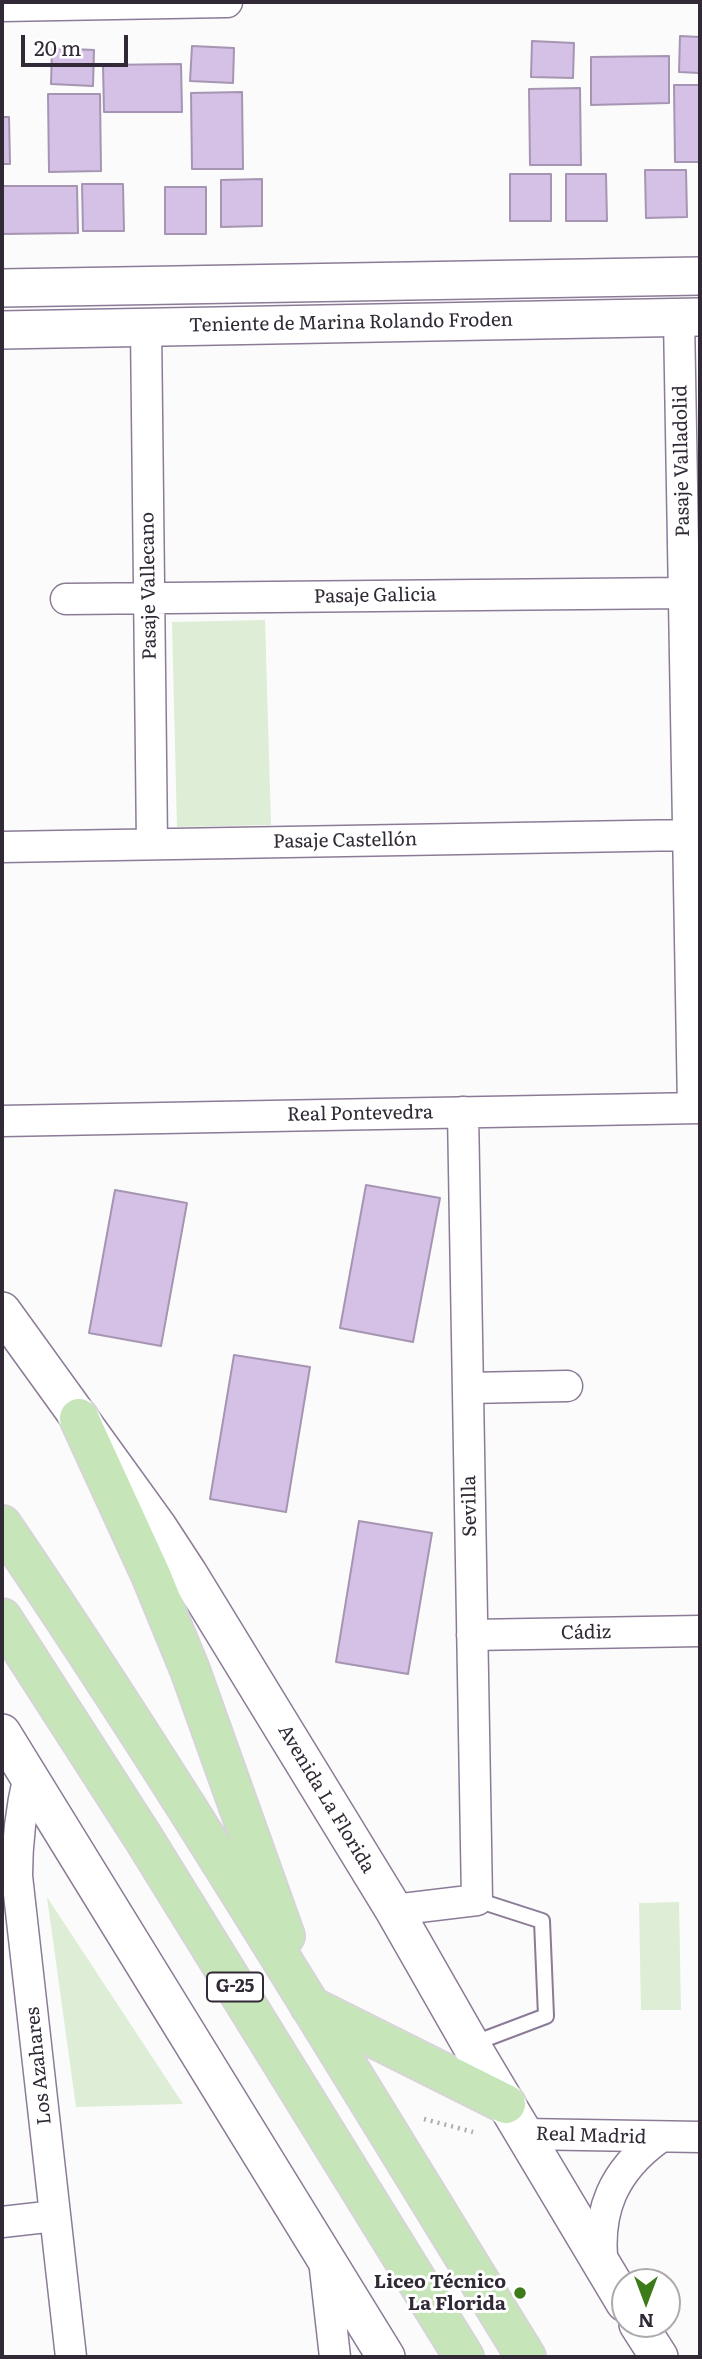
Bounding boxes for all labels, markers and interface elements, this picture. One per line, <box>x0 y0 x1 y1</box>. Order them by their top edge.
scale bar <box>24 21 131 65</box>
text: 20 m <box>34 31 81 62</box>
street label: Teniente de Marina Rolando Froden <box>189 309 513 337</box>
street label: Pasaje Valladolid <box>669 385 695 537</box>
street label: Pasaje Vallecano <box>136 512 162 660</box>
street label: Pasaje Galicia <box>313 584 437 608</box>
street label: Pasaje Castellón <box>273 828 417 854</box>
street label: Real Pontevedra <box>287 1101 433 1127</box>
street label: Sevilla <box>458 1475 482 1537</box>
street label: Cádiz <box>561 1621 611 1645</box>
street label: Avenida La Florida <box>273 1721 379 1877</box>
road number: G-25 <box>207 1972 263 2001</box>
street label: Los Azahares <box>21 2006 57 2126</box>
street label: Real Madrid <box>535 2123 647 2149</box>
north arrow <box>611 2268 681 2338</box>
place label: Liceo Técnico La Florida <box>374 2271 506 2315</box>
marker: Liceo Técnico La Florida <box>512 2285 528 2301</box>
text: N <box>638 2308 654 2336</box>

